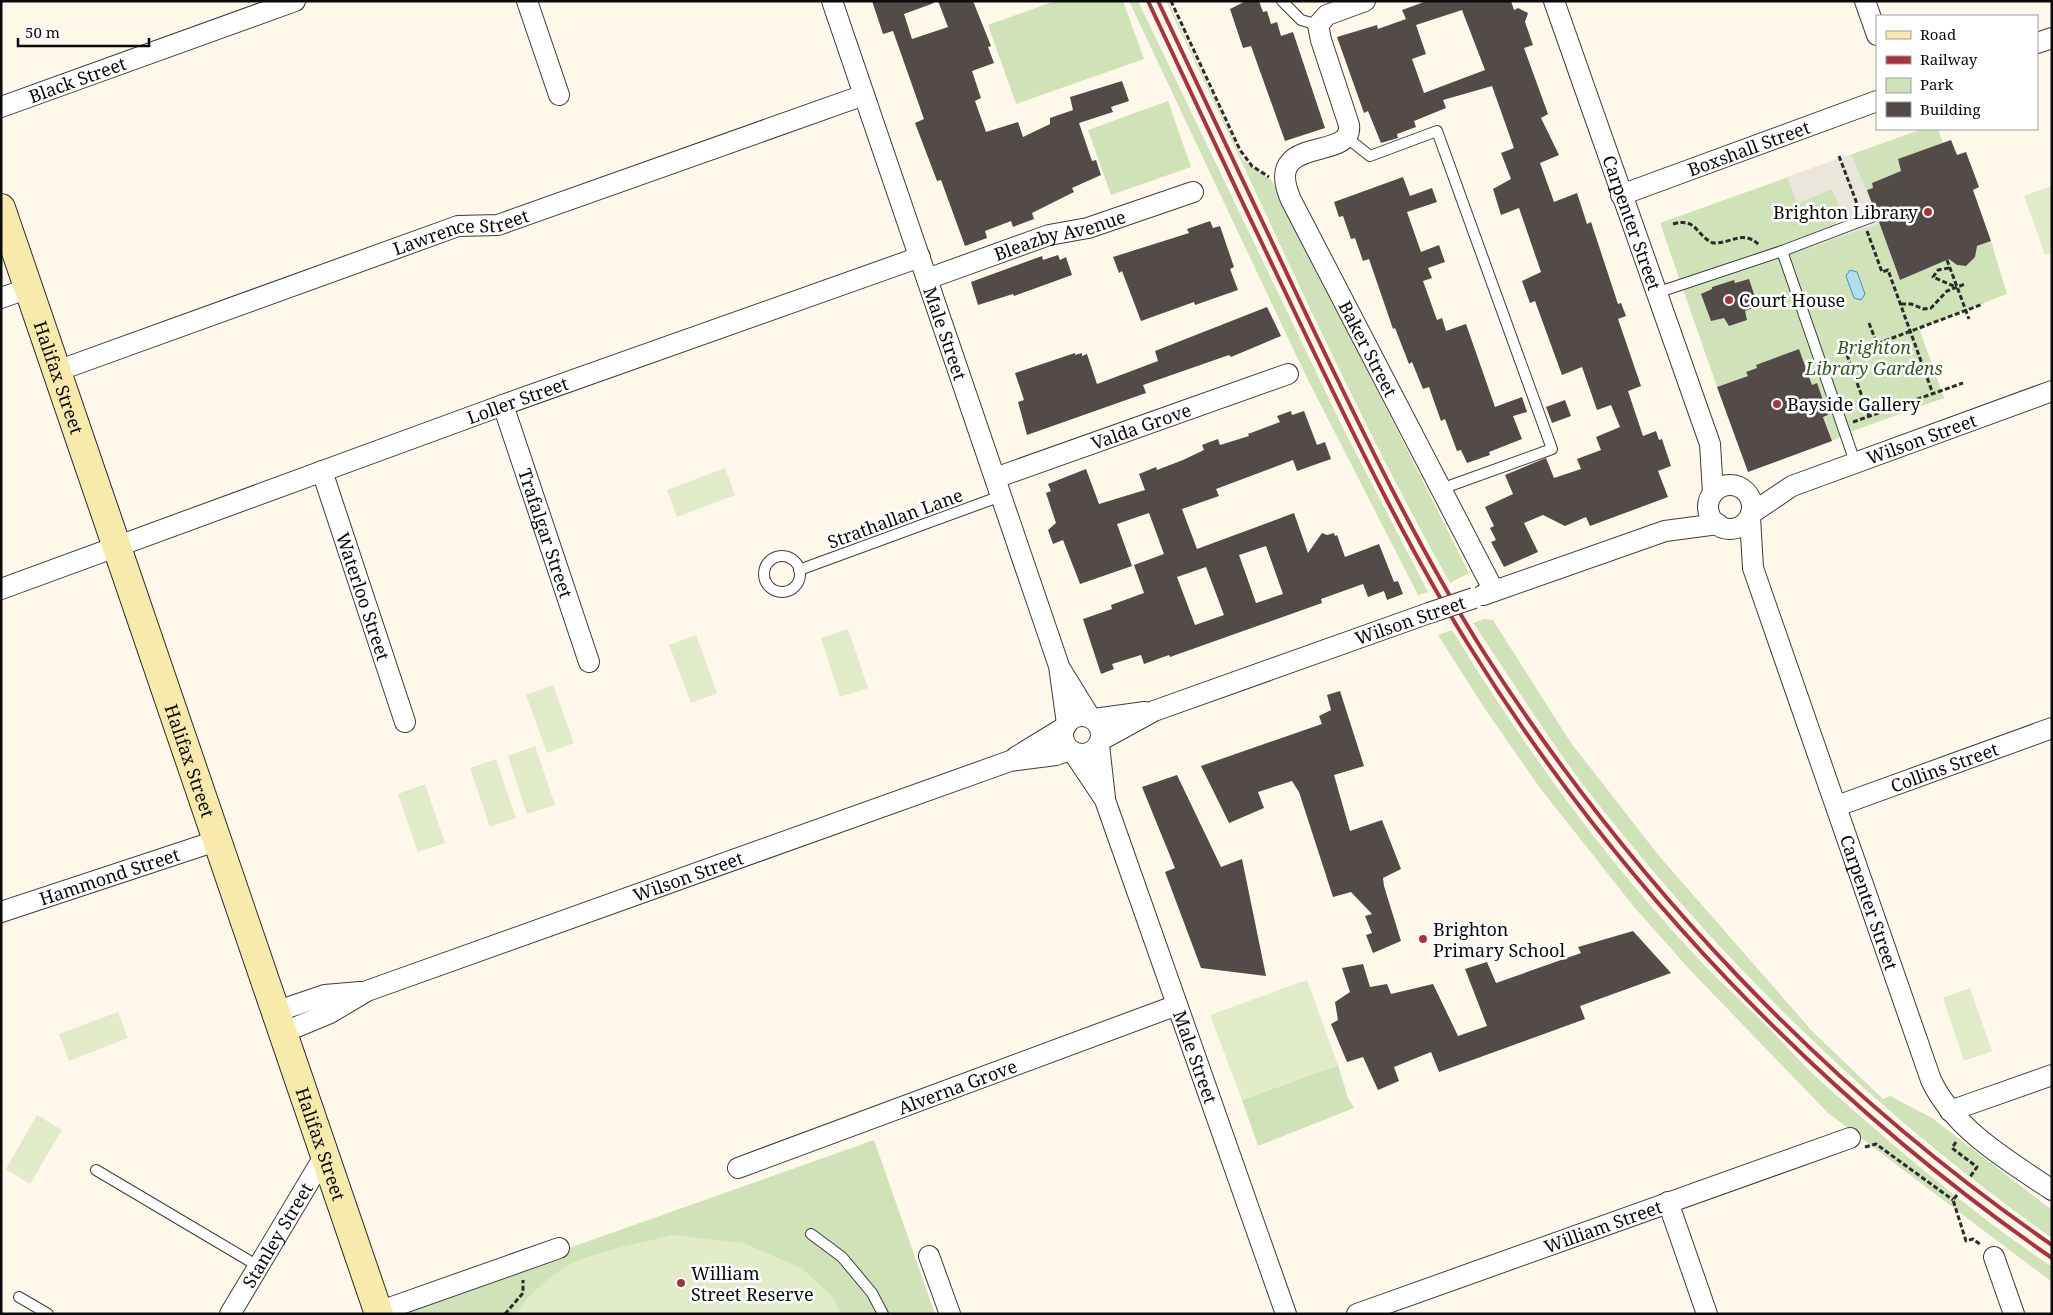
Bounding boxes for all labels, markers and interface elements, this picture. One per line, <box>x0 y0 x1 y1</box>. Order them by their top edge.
scale bar <box>18 15 149 47</box>
legend <box>1876 15 2038 130</box>
text: 50 m <box>25 22 60 42</box>
text: Road <box>1920 24 1956 44</box>
text: Railway <box>1920 49 1978 69</box>
street label: Black Street <box>25 51 129 108</box>
text: Park <box>1920 74 1954 94</box>
text: Building <box>1920 99 1981 119</box>
street label: Boxshall Street <box>1684 115 1813 182</box>
street label: Carpenter Street <box>1597 152 1667 293</box>
place label: Brighton Library <box>1773 200 1919 224</box>
street label: Lawrence Street <box>390 203 532 261</box>
street label: Bleazby Avenue <box>991 204 1129 266</box>
marker: Brighton Library <box>1922 206 1934 218</box>
street label: Male Street <box>918 283 972 383</box>
place label: Court House <box>1739 288 1845 312</box>
marker: Court House <box>1723 294 1735 306</box>
street label: Baker Street <box>1333 296 1403 401</box>
street label: Halifax Street <box>28 318 89 437</box>
park label: Brighton Library Gardens <box>1804 335 1943 380</box>
street label: Loller Street <box>464 371 571 429</box>
place label: Bayside Gallery <box>1787 392 1921 416</box>
street label: Valda Grove <box>1088 397 1194 455</box>
marker: Bayside Gallery <box>1771 398 1783 410</box>
street label: Wilson Street <box>1863 408 1980 470</box>
street label: Trafalgar Street <box>513 465 579 601</box>
street label: Strathallan Lane <box>824 482 966 554</box>
street label: Waterloo Street <box>331 529 396 663</box>
street label: Wilson Street <box>1352 590 1468 650</box>
street label: Halifax Street <box>159 701 220 820</box>
street label: Collins Street <box>1887 737 2001 798</box>
street label: Carpenter Street <box>1835 832 1904 973</box>
street label: Hammond Street <box>36 842 183 911</box>
street label: Wilson Street <box>630 845 746 907</box>
place label: Brighton Primary School <box>1433 917 1565 962</box>
marker: Brighton Primary School <box>1417 933 1429 945</box>
street label: Male Street <box>1168 1007 1223 1107</box>
street label: Alverna Grove <box>895 1054 1020 1120</box>
street label: Halifax Street <box>290 1084 351 1204</box>
street label: Stanley Street <box>237 1178 318 1292</box>
street label: William Street <box>1541 1194 1665 1258</box>
place label: William Street Reserve <box>691 1261 814 1306</box>
marker: William Street Reserve <box>675 1277 687 1289</box>

